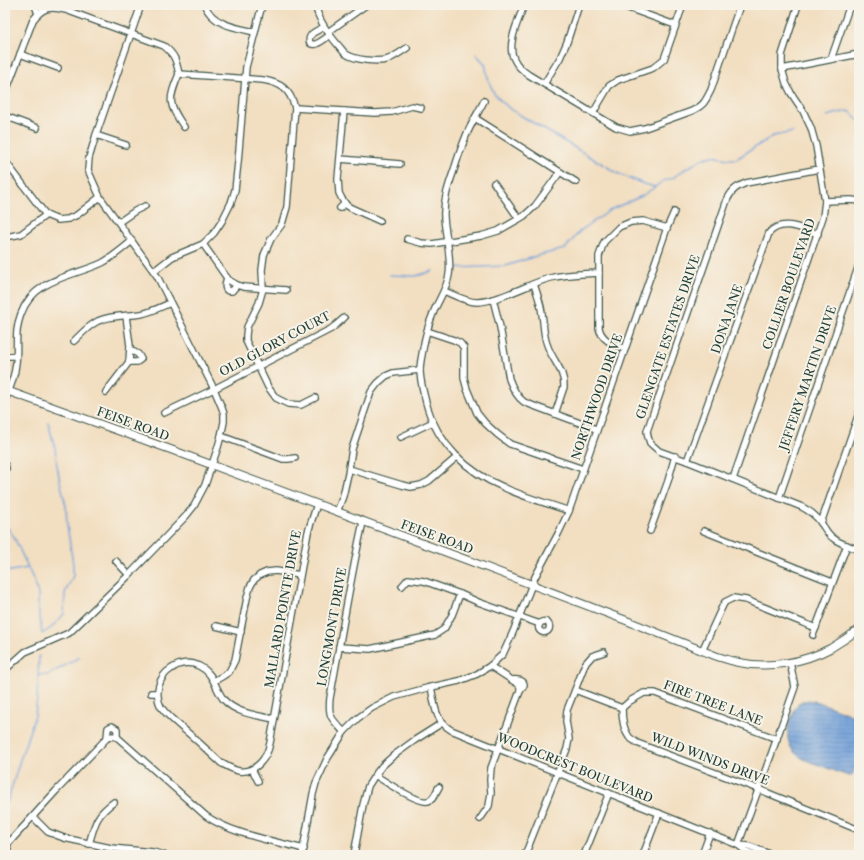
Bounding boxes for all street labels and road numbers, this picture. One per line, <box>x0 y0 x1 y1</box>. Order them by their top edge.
street label: COLLIER BOULEVARD <box>759 216 818 351</box>
street label: GLENGATE ESTATES DRIVE <box>632 253 703 421</box>
street label: DONA JANE <box>708 282 745 356</box>
street label: JEFFERY MARTIN DRIVE <box>775 304 839 454</box>
street label: OLD GLORY COURT <box>217 308 333 379</box>
street label: NORTHWOOD DRIVE <box>568 332 625 462</box>
street label: FEISE ROAD <box>95 403 172 444</box>
street label: FEISE ROAD <box>399 516 476 557</box>
street label: MALLARD POINTE DRIVE <box>261 529 304 689</box>
street label: LONGMONT DRIVE <box>314 566 349 688</box>
street label: FIRE TREE LANE <box>662 677 765 728</box>
street label: WOODCREST BOULEVARD <box>494 729 655 806</box>
street label: WILD WINDS DRIVE <box>648 729 771 788</box>

